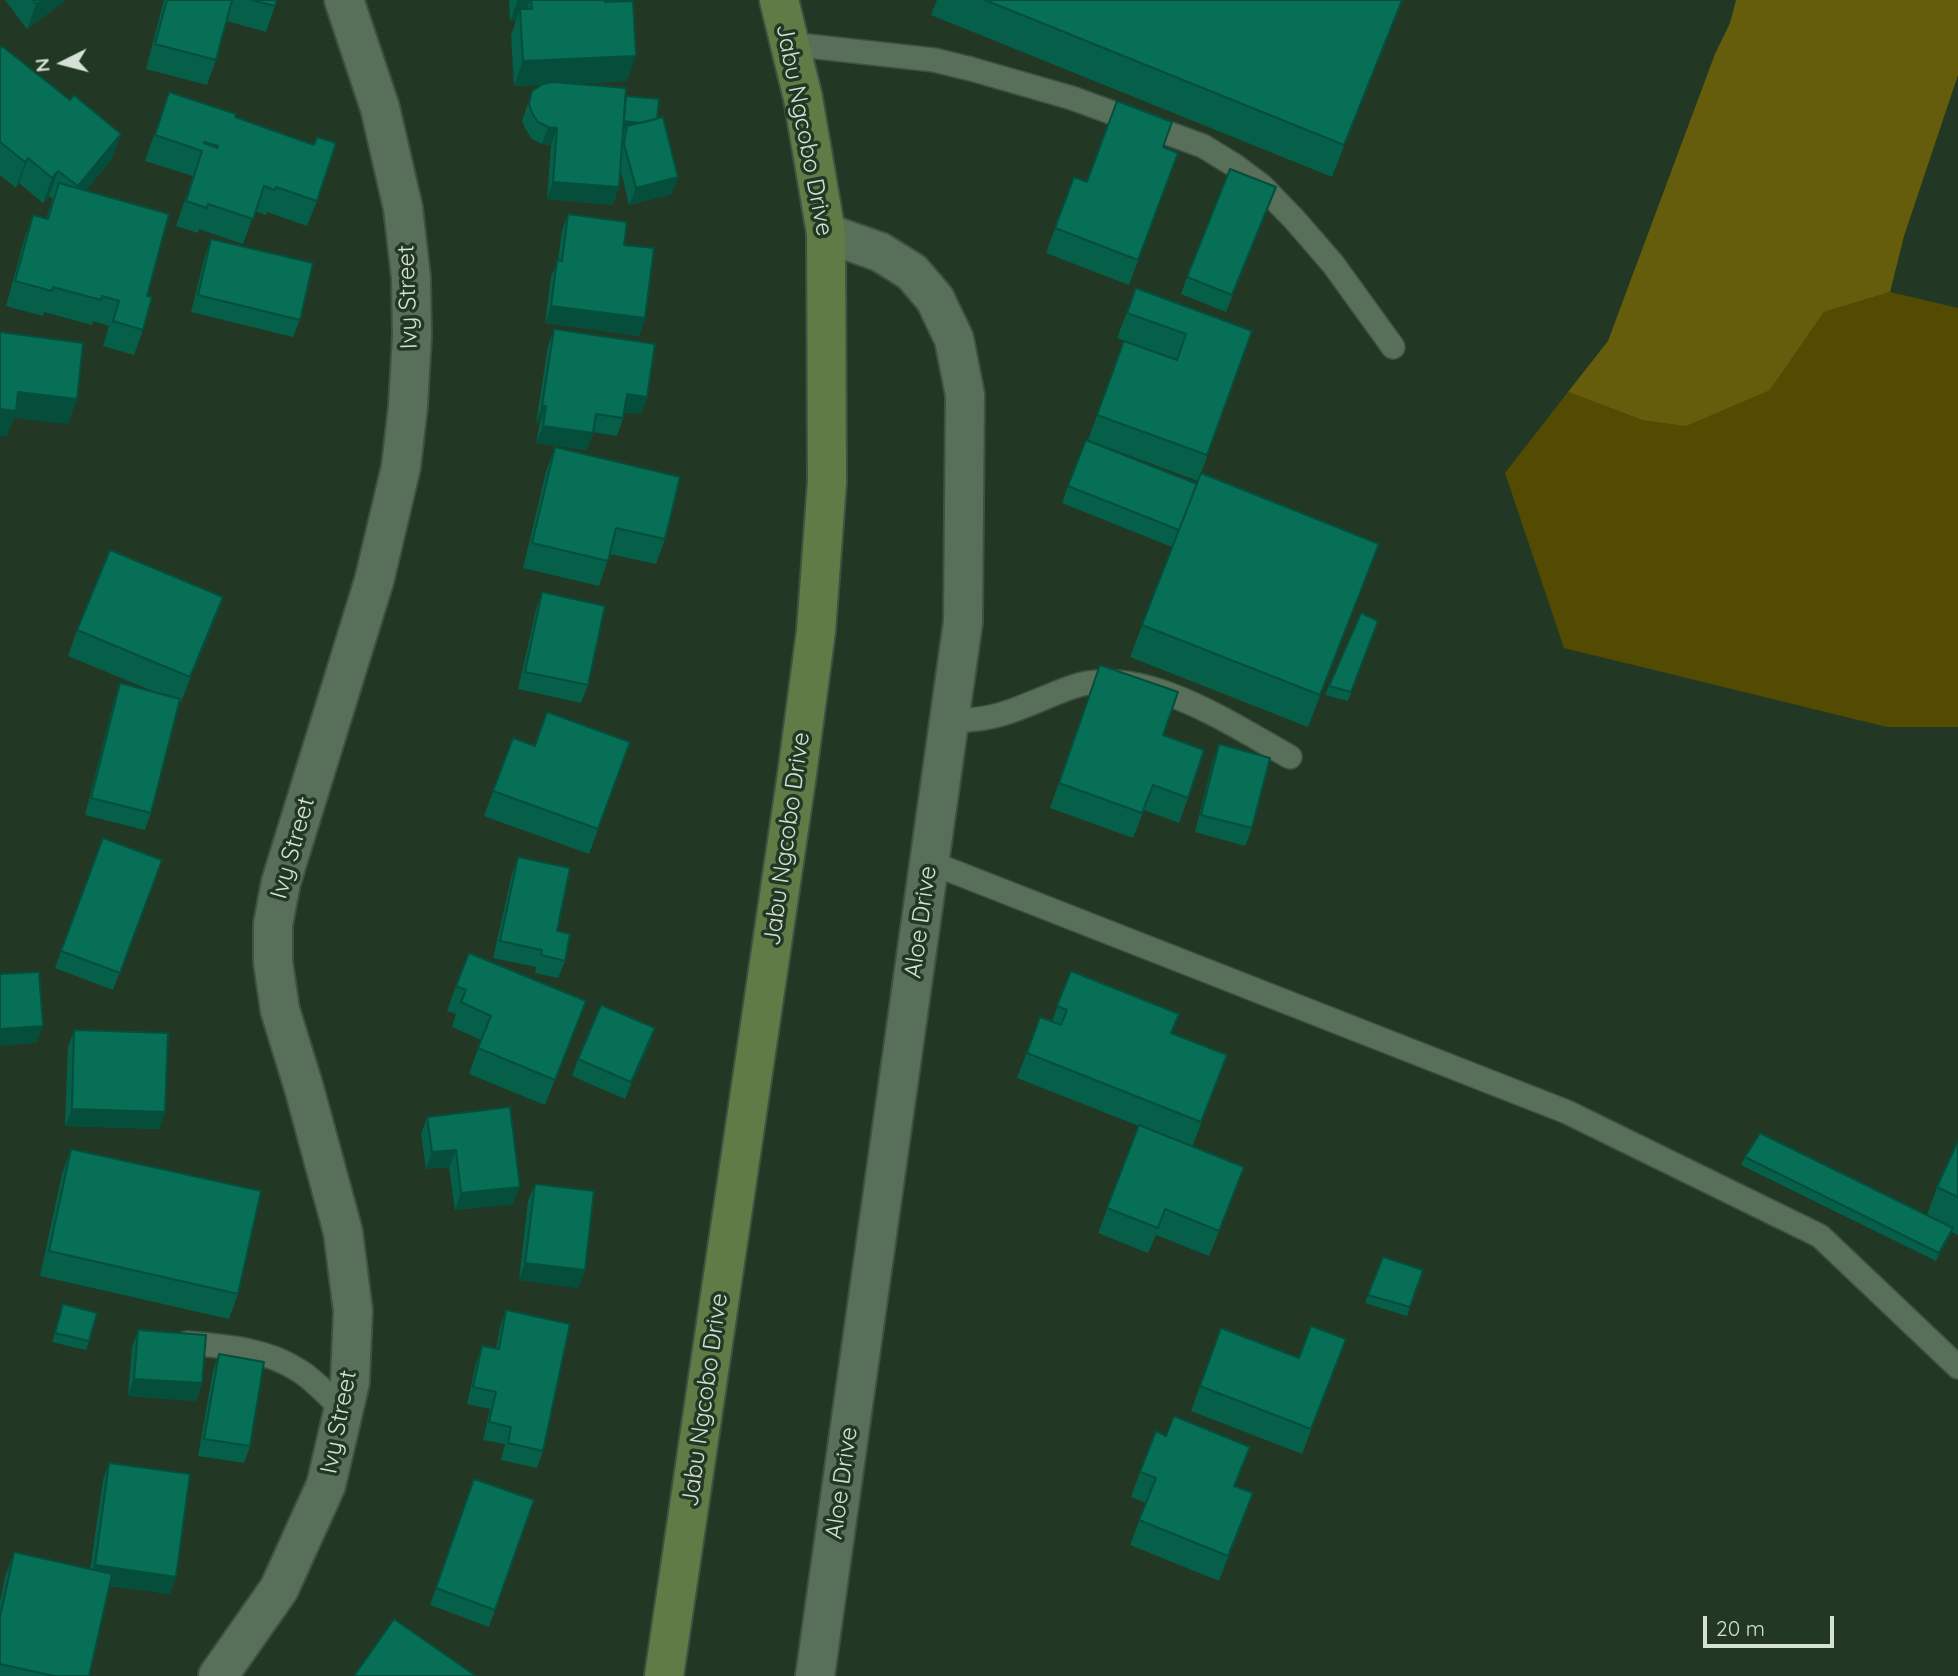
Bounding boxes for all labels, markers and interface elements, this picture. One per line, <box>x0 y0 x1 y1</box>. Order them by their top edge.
street label: Jabu Ngcobo Drive <box>769 22 839 238</box>
north arrow <box>28 28 98 98</box>
text: N <box>29 57 55 73</box>
street label: Ivy Street <box>392 244 424 350</box>
street label: Jabu Ngcobo Drive <box>758 730 816 948</box>
street label: Ivy Street <box>265 794 321 902</box>
street label: Aloe Drive <box>899 864 943 980</box>
street label: Jabu Ngcobo Drive <box>676 1291 734 1509</box>
street label: Ivy Street <box>315 1368 363 1476</box>
street label: Aloe Drive <box>820 1425 864 1541</box>
scale bar <box>1706 1602 1837 1646</box>
text: 20 m <box>1716 1615 1765 1641</box>

